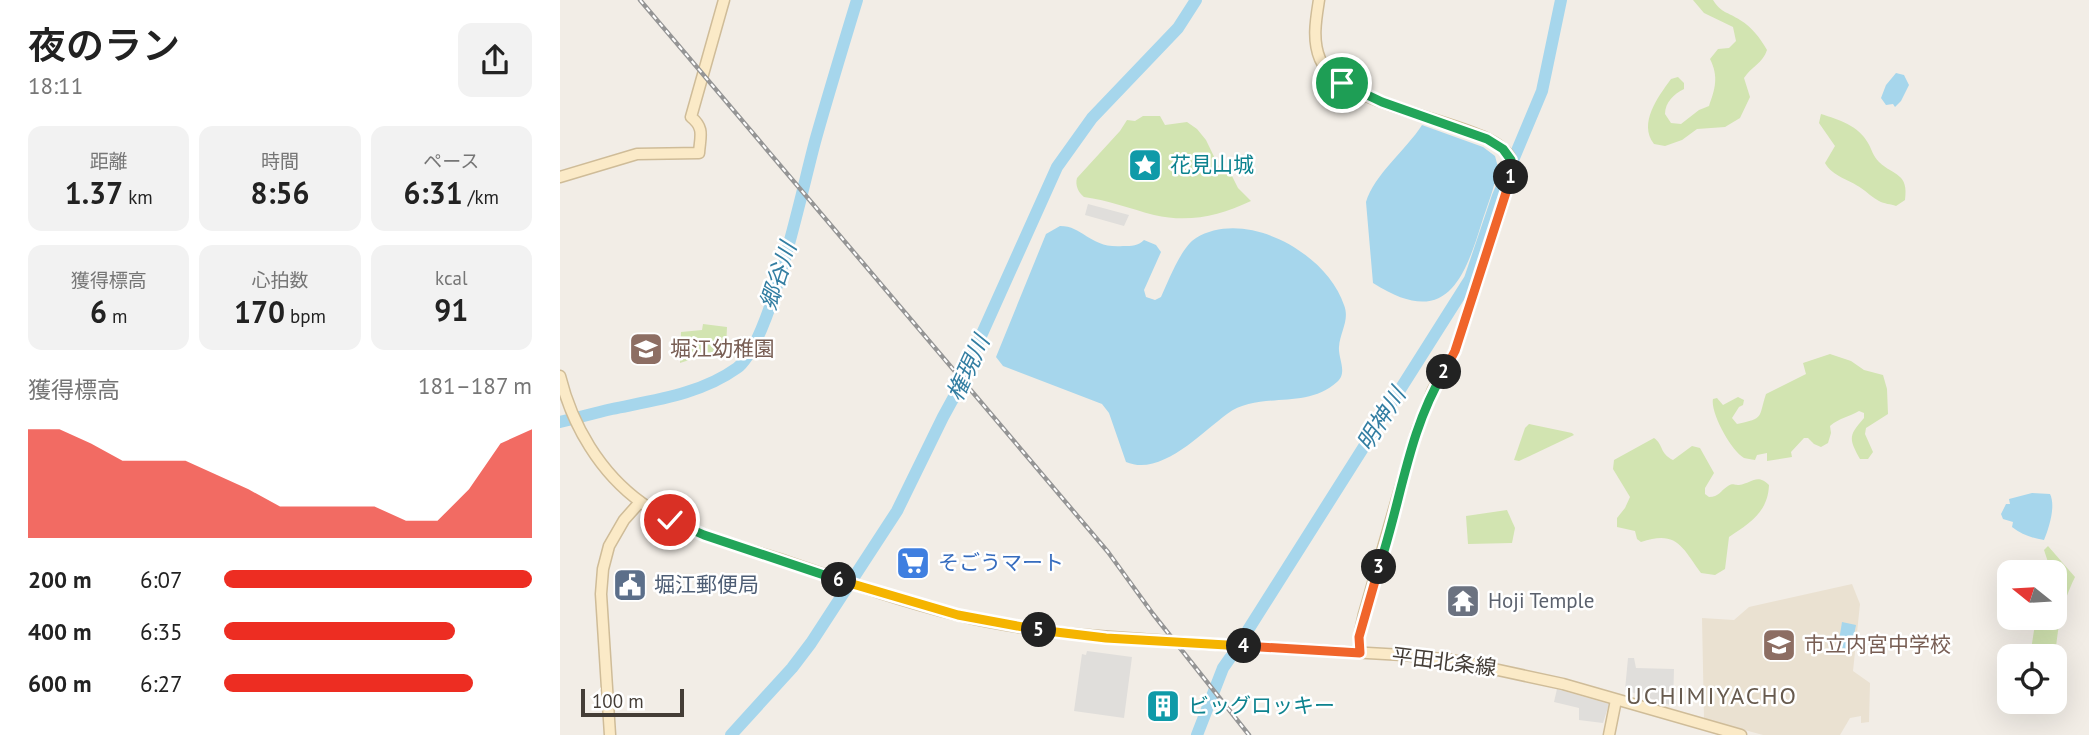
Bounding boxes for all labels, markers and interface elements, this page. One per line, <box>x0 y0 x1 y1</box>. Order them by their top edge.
text: 夜のラン <box>28 20 180 69</box>
button: share <box>458 23 532 97</box>
pin <box>1312 53 1372 113</box>
icon: arrive <box>1323 64 1361 102</box>
text: 18:11 <box>28 71 83 100</box>
place icon: 花見山城 <box>1126 146 1164 184</box>
text: 距離 <box>90 149 128 173</box>
text: 時間 <box>261 149 299 173</box>
text: ペース <box>423 149 479 173</box>
place label: 花見山城 <box>1170 151 1254 178</box>
pin: 1 <box>1494 160 1528 194</box>
text: 1 <box>1505 164 1516 188</box>
text: 1.37 <box>65 173 123 212</box>
text: 8:56 <box>250 173 310 212</box>
text: 6:31 <box>404 173 463 212</box>
text: km <box>123 185 153 209</box>
text: /km <box>463 185 499 209</box>
water label: 郷谷川 <box>753 236 803 313</box>
text: kcal <box>435 266 468 290</box>
text: 獲得標高 <box>71 268 147 292</box>
text: 心拍数 <box>251 268 309 292</box>
text: 91 <box>434 290 468 329</box>
text: 6 <box>90 292 107 331</box>
text: 170 <box>234 292 285 331</box>
text: m <box>107 304 127 328</box>
text: bpm <box>285 304 326 328</box>
water label: 権現川 <box>940 328 997 405</box>
school or university icon: 堀江幼稚園 <box>627 330 665 368</box>
place label: 堀江幼稚園 <box>670 335 775 362</box>
pin: 2 <box>1426 354 1462 390</box>
text: 2 <box>1438 359 1449 383</box>
text: 181–187 m <box>418 371 532 400</box>
text: 獲得標高 <box>28 375 120 404</box>
water label: 明神川 <box>1350 379 1413 456</box>
pin <box>640 490 700 550</box>
icon: check <box>651 501 689 539</box>
supermarket icon: そごうマート <box>894 544 932 582</box>
place label: そごうマート <box>938 549 1064 576</box>
pin: 3 <box>1362 550 1396 584</box>
text: 3 <box>1373 554 1384 578</box>
north arrow <box>1997 560 2067 630</box>
map controls <box>1997 560 2067 714</box>
pin: 6 <box>822 562 856 598</box>
text: 200 m <box>28 565 91 594</box>
text: 6:07 <box>140 565 183 594</box>
public building icon: 堀江郵便局 <box>611 566 649 604</box>
text: 6 <box>833 567 844 591</box>
place label: 堀江郵便局 <box>654 571 759 598</box>
temple icon: Hoji Temple <box>1444 582 1482 620</box>
place label: Hoji Temple <box>1488 587 1594 614</box>
pin: 5 <box>1022 612 1056 648</box>
text: 400 m <box>28 617 91 646</box>
text: 6:35 <box>140 617 183 646</box>
text: 5 <box>1033 617 1044 641</box>
school or university icon: 市立内宮中学校 <box>1760 626 1798 664</box>
pin: 4 <box>1226 628 1262 664</box>
place label: 市立内宮中学校 <box>1804 631 1951 658</box>
text: 4 <box>1238 633 1249 657</box>
street label: 平田北条線 <box>1390 642 1498 681</box>
button: locate <box>1997 644 2067 714</box>
text: 600 m <box>28 669 91 698</box>
text: 6:27 <box>140 669 183 698</box>
district label: UCHIMIYACHO <box>1626 680 1798 711</box>
scale bar <box>581 686 684 718</box>
building icon: ビッグロッキー <box>1144 687 1182 725</box>
text: 100 m <box>592 689 644 713</box>
place label: ビッグロッキー <box>1188 692 1335 719</box>

